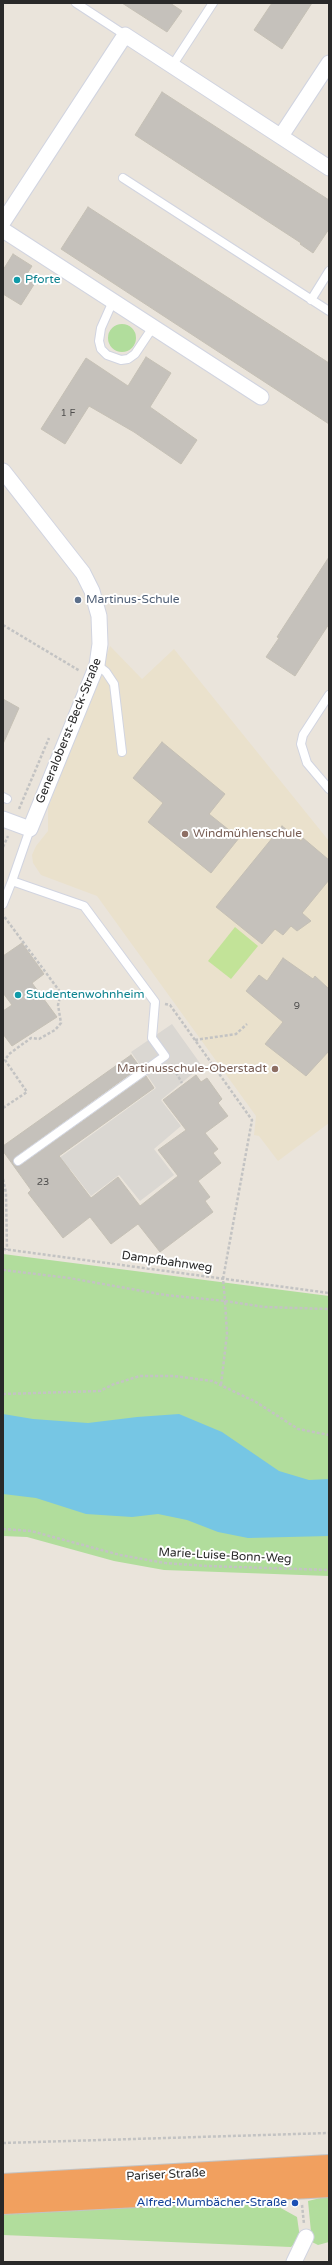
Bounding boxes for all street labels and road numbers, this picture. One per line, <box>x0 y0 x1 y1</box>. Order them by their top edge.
street label: Generaloberst-Beck-Straße <box>33 656 105 806</box>
street label: Dampfbahnweg <box>121 1249 213 1275</box>
street label: Marie-Luise-Bonn-Weg <box>158 1545 292 1567</box>
street label: Pariser Straße <box>126 2166 206 2184</box>

